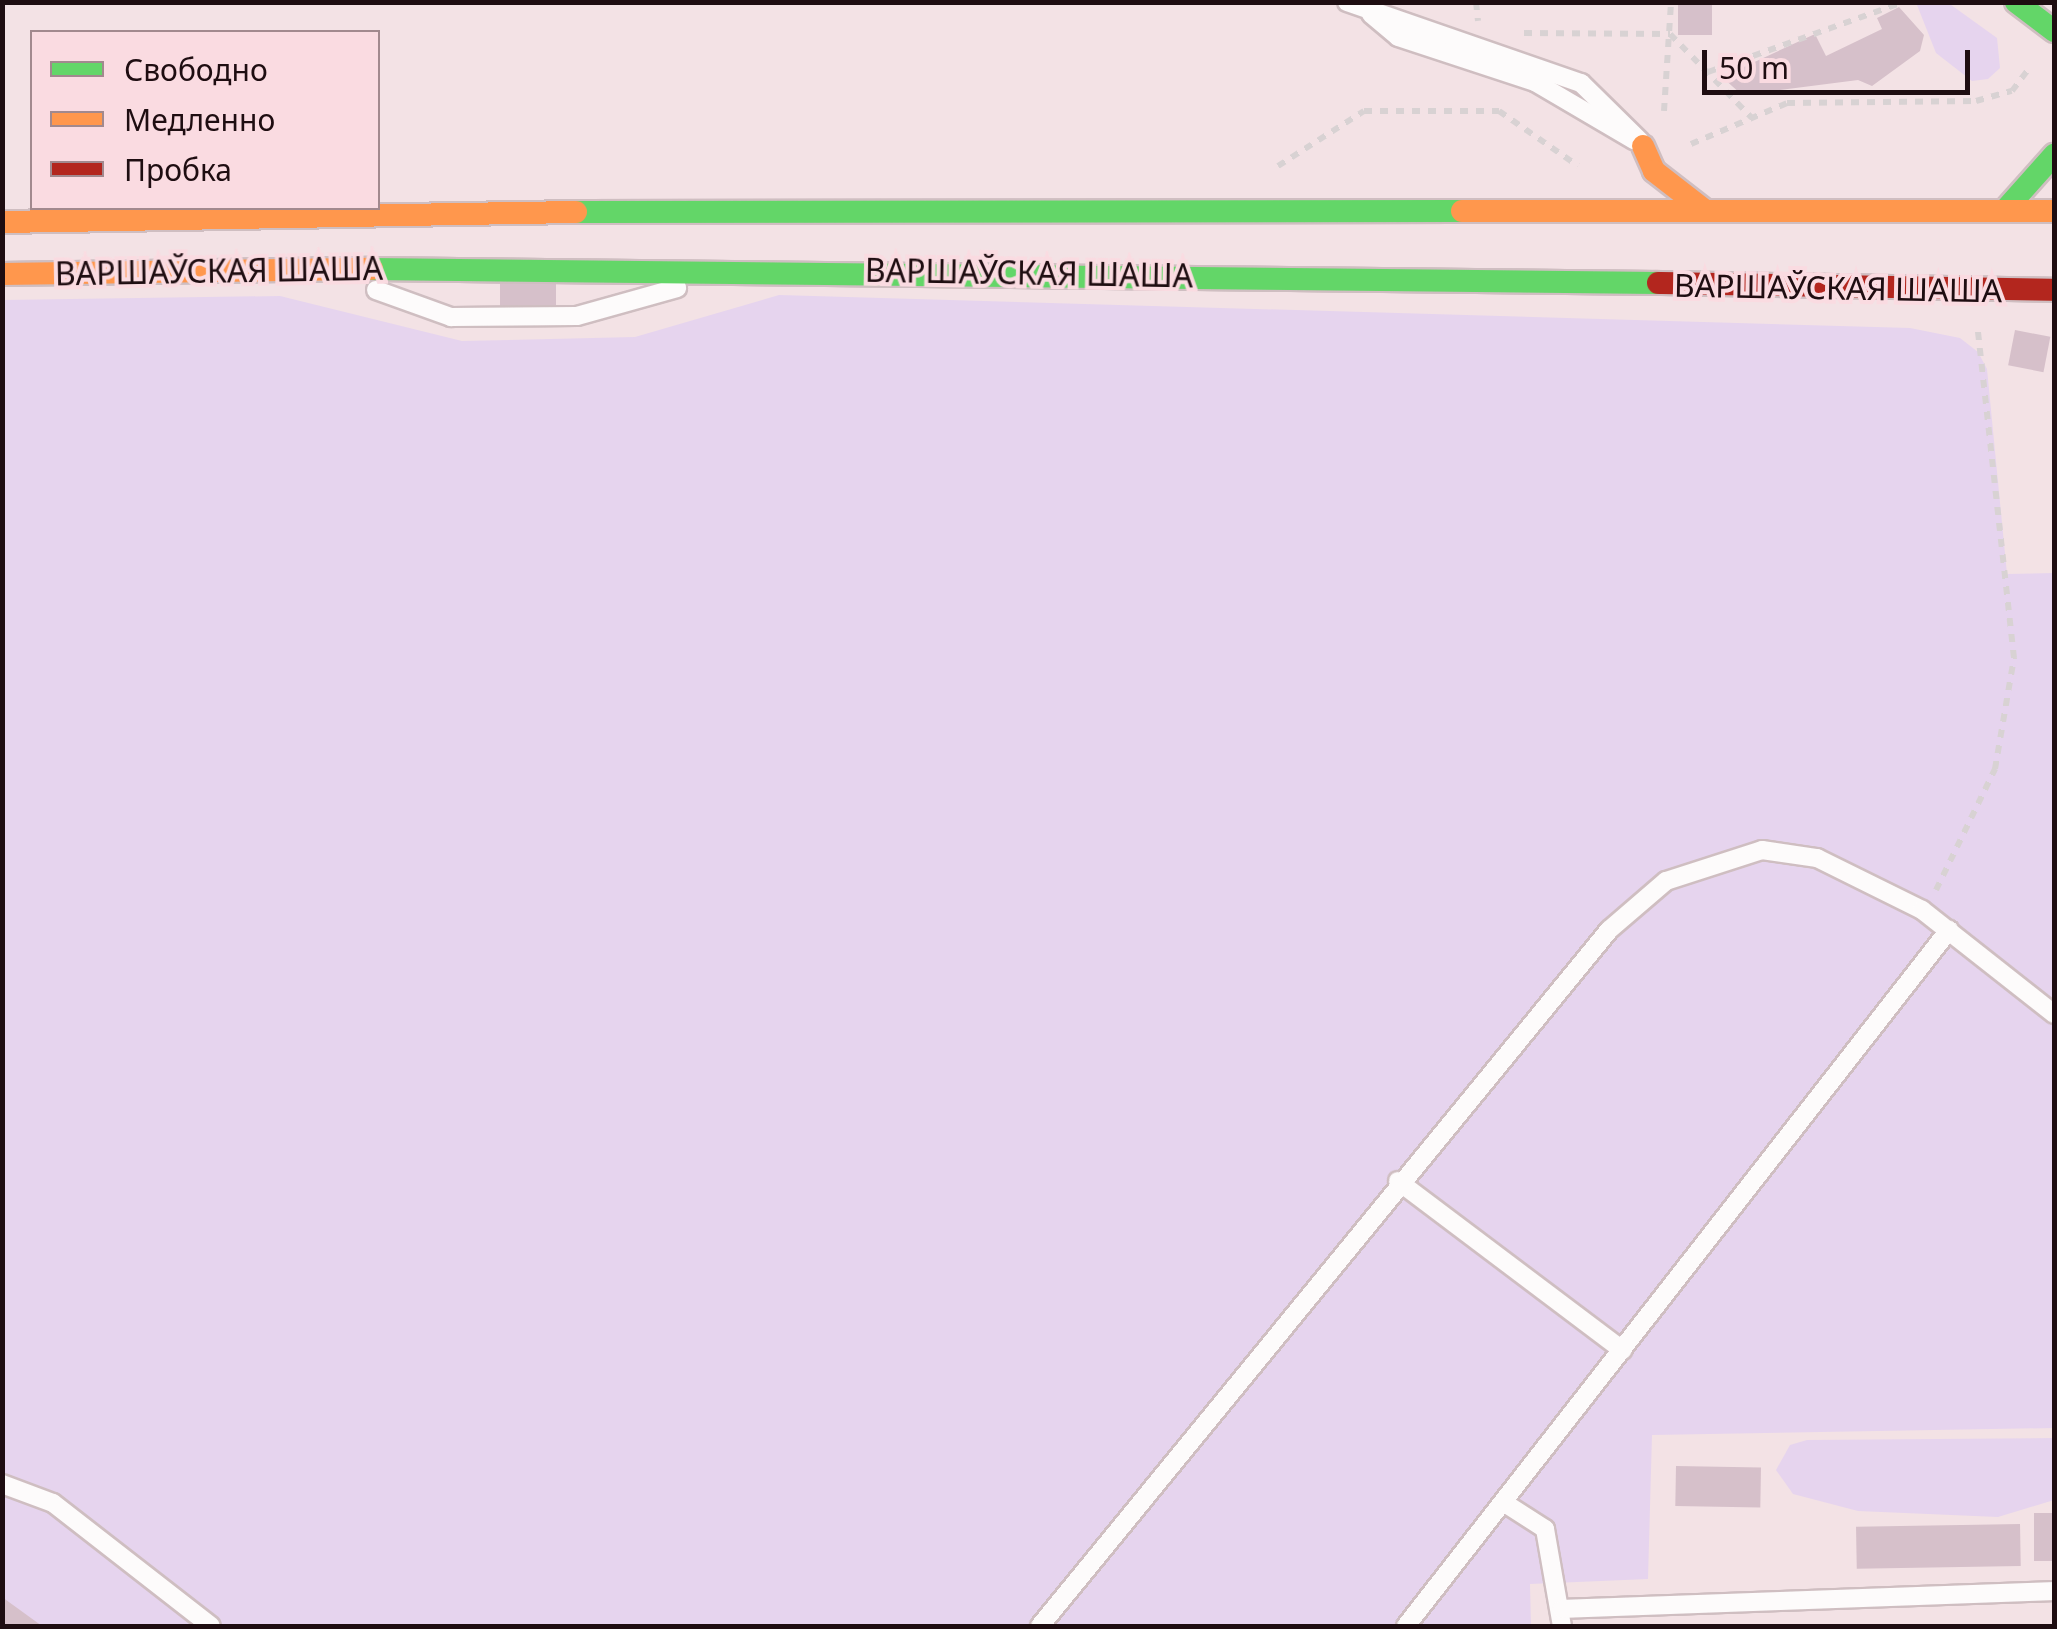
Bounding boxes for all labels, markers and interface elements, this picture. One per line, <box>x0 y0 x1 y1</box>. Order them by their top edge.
legend <box>30 30 380 210</box>
scale bar <box>1707 30 1974 92</box>
text: 50 m <box>1719 47 1789 88</box>
text: Свободно <box>124 49 268 90</box>
text: Медленно <box>124 99 275 140</box>
text: Пробка <box>124 149 232 190</box>
street label: ВАРШАЎСКАЯ ШАША <box>55 249 383 293</box>
street label: ВАРШАЎСКАЯ ШАША <box>865 251 1193 295</box>
street label: ВАРШАЎСКАЯ ШАША <box>1674 266 2002 310</box>

